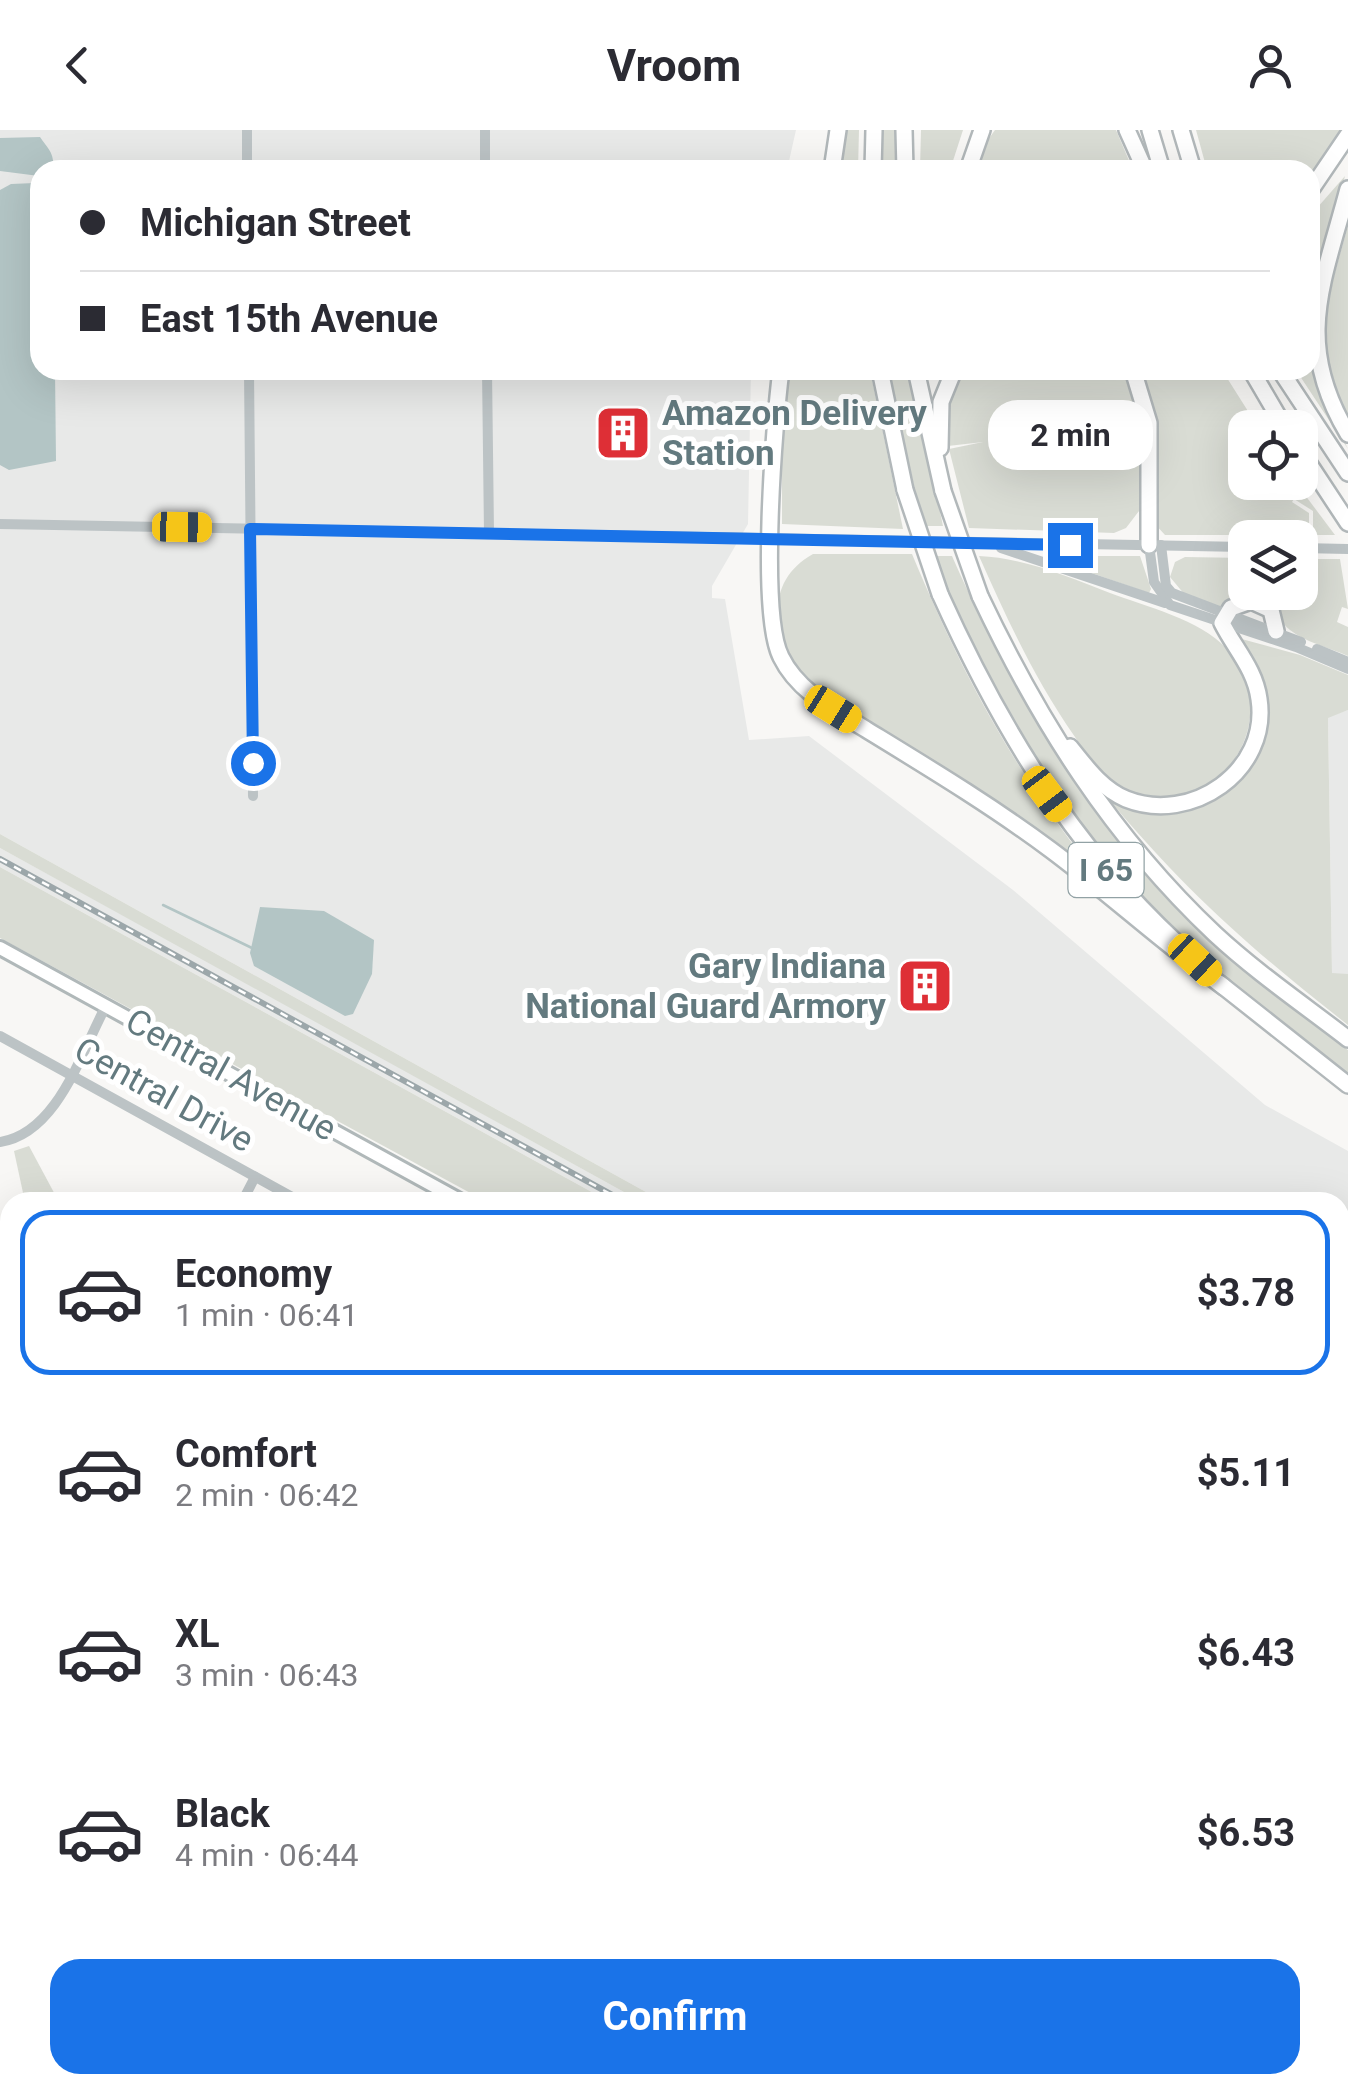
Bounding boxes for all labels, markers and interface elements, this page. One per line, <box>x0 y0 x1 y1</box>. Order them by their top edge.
icon: back <box>50 38 105 93</box>
icon: person <box>1243 38 1298 93</box>
text: Vroom <box>607 39 741 92</box>
text: Michigan Street <box>140 201 411 245</box>
text: East 15th Avenue <box>140 297 438 341</box>
place label: Amazon Delivery Station <box>662 393 927 474</box>
callout: 2 min <box>988 400 1152 470</box>
building icon: Amazon Delivery Station <box>593 403 653 463</box>
map controls <box>1228 410 1318 610</box>
button: locate <box>1228 410 1318 500</box>
text: 2 min <box>1030 416 1111 454</box>
car <box>152 511 212 543</box>
button: layers <box>1228 520 1318 610</box>
route end <box>1048 523 1093 568</box>
car <box>800 680 866 738</box>
route start <box>231 741 276 786</box>
car <box>1017 761 1077 827</box>
road number: I 65 <box>1068 843 1144 897</box>
car <box>1163 929 1227 991</box>
place label: Gary Indiana National Guard Armory <box>525 946 886 1027</box>
building icon: Gary Indiana National Guard Armory <box>895 956 955 1016</box>
street label: Central Avenue <box>119 1000 343 1150</box>
street label: Central Drive <box>67 1029 261 1161</box>
icon: car <box>55 1248 145 1338</box>
text: Economy <box>175 1252 332 1296</box>
text: $3.78 <box>1197 1271 1295 1315</box>
text: 1 min · 06:41 <box>175 1296 358 1334</box>
icon: car <box>55 1428 145 1518</box>
text: Comfort <box>175 1432 317 1476</box>
text: $5.11 <box>1197 1451 1295 1495</box>
text: 2 min · 06:42 <box>175 1476 358 1514</box>
icon: car <box>55 1608 145 1698</box>
text: XL <box>175 1612 220 1656</box>
text: $6.43 <box>1197 1631 1295 1675</box>
text: 3 min · 06:43 <box>175 1656 358 1694</box>
icon: car <box>55 1788 145 1878</box>
text: Black <box>175 1792 270 1836</box>
text: $6.53 <box>1197 1811 1295 1855</box>
text: 4 min · 06:44 <box>175 1836 358 1874</box>
button: Confirm <box>50 1959 1300 2074</box>

